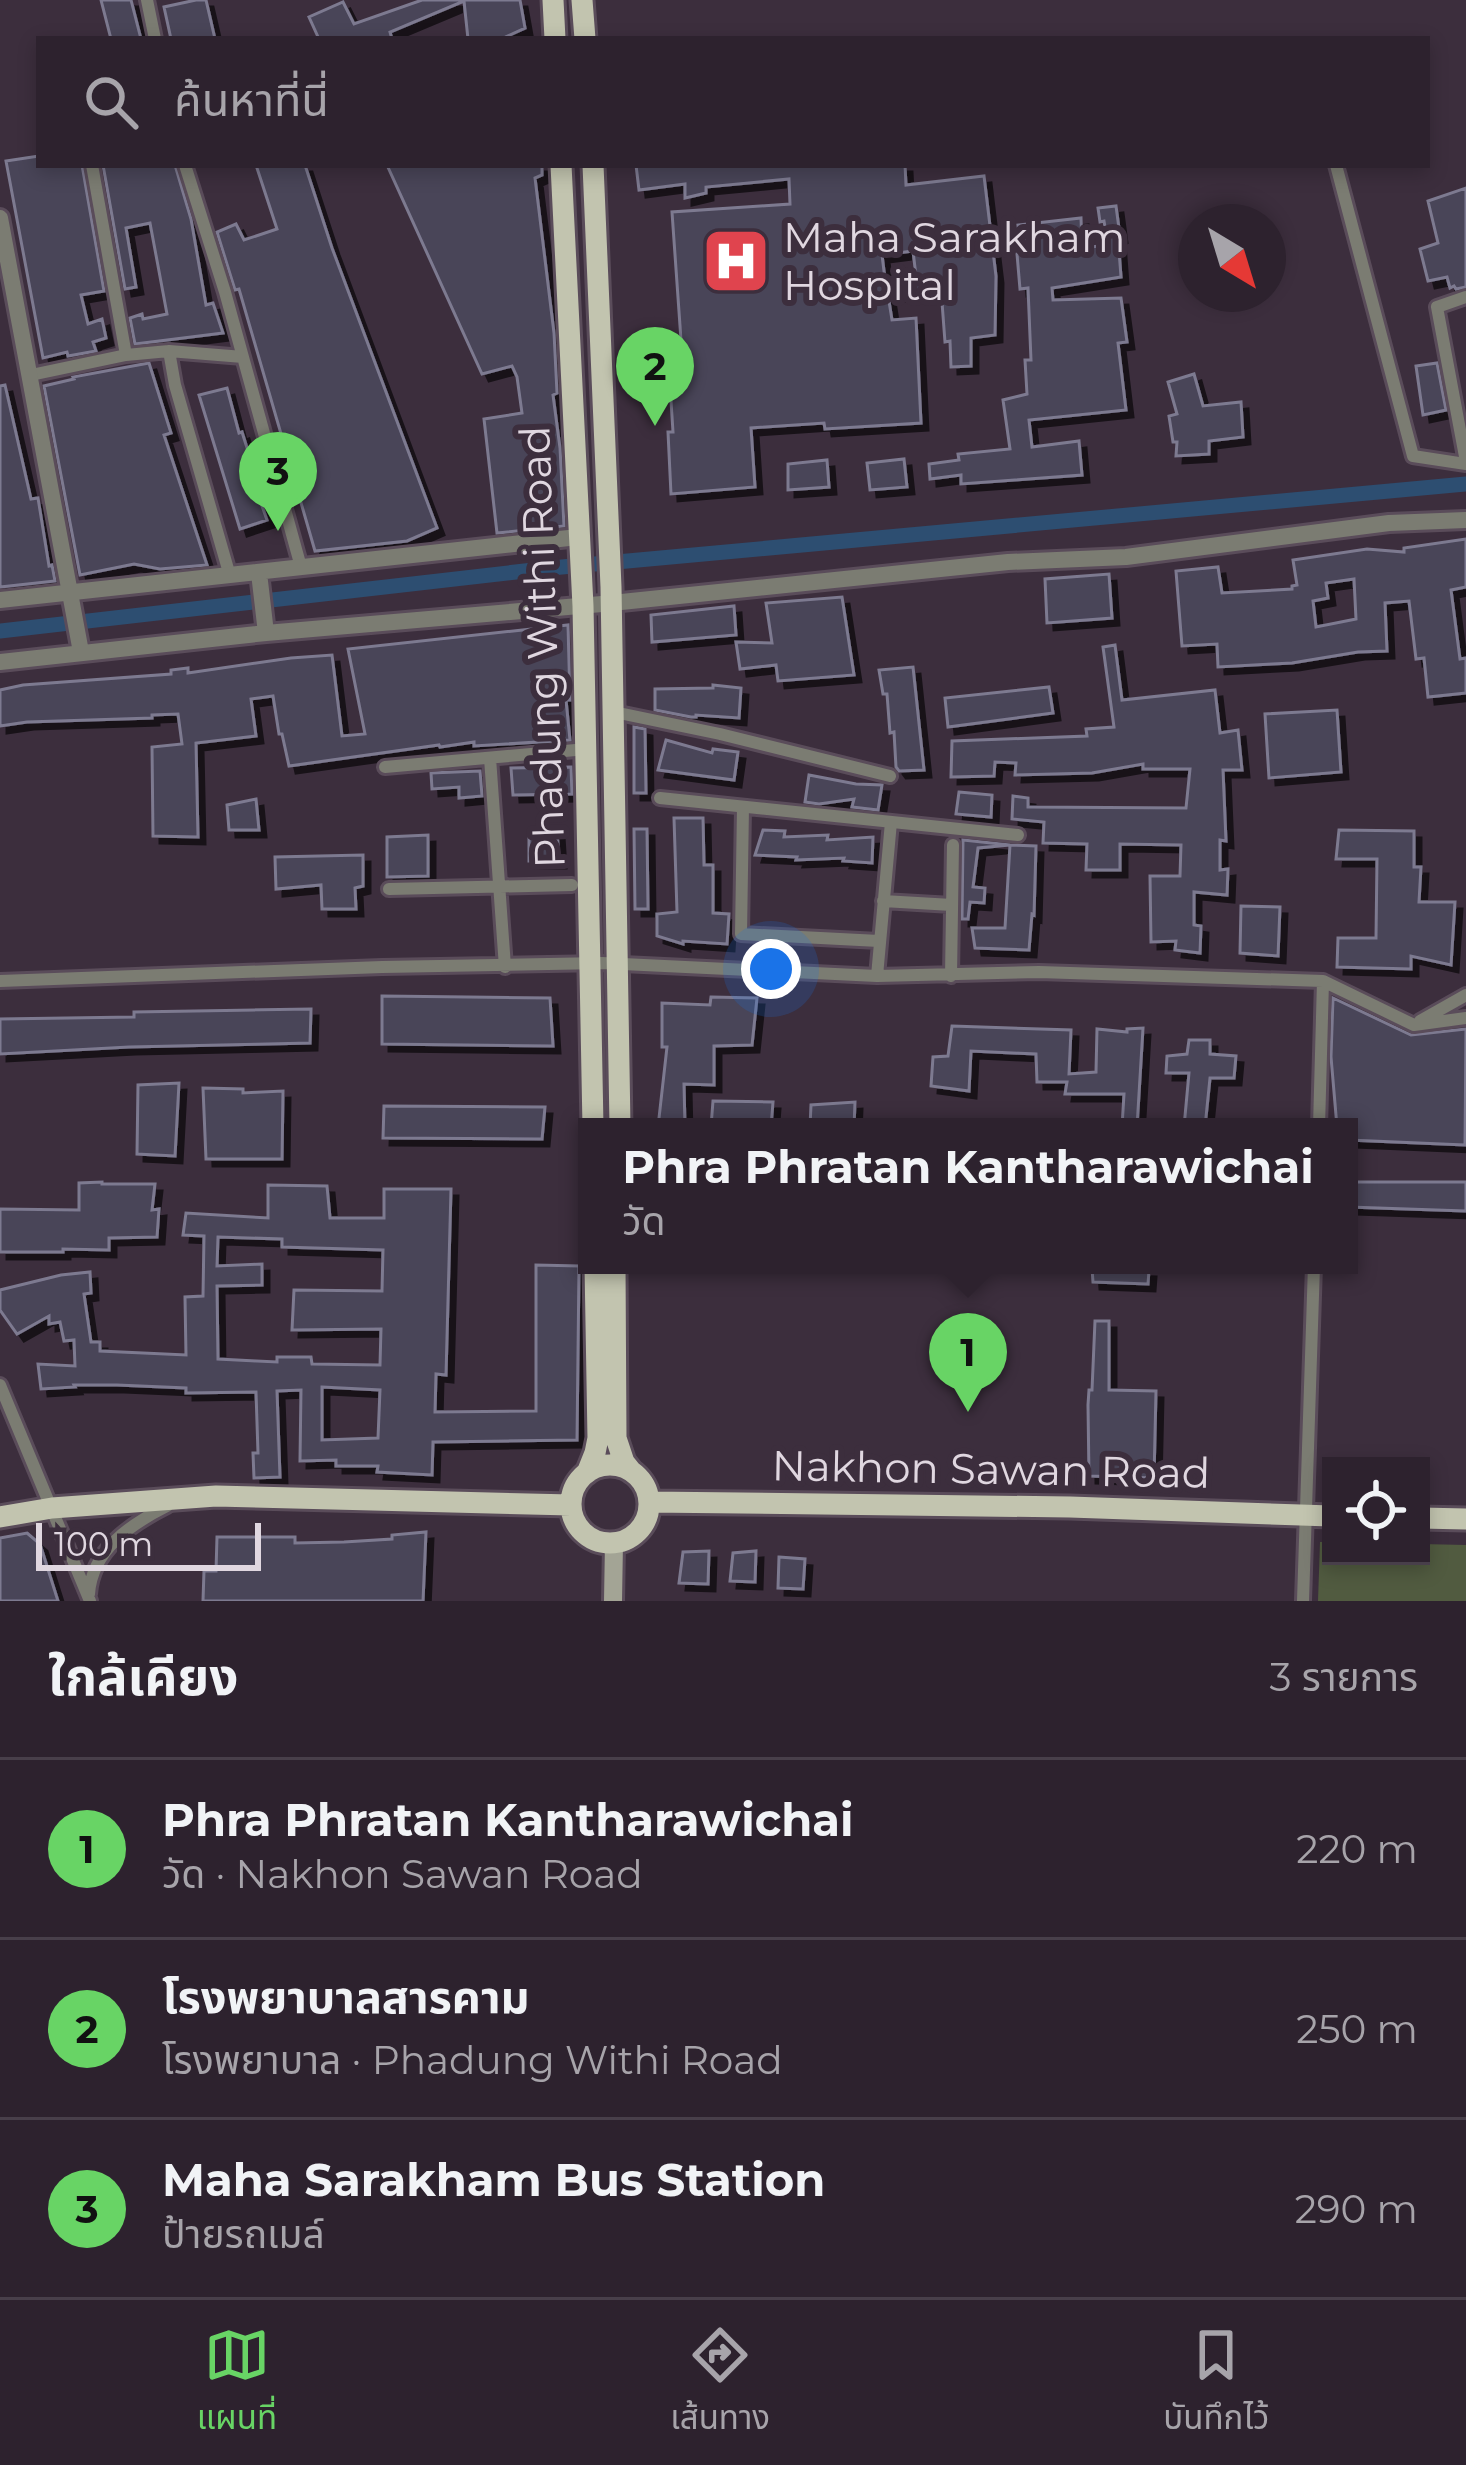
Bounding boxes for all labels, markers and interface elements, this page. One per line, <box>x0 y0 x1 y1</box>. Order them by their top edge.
search box <box>36 36 1430 168</box>
icon: search <box>78 69 144 135</box>
text: ค้นหาที่นี่ <box>174 72 329 127</box>
north arrow <box>1178 204 1286 312</box>
place label: Maha Sarakham Hospital <box>783 211 1125 311</box>
hospital icon: Maha Sarakham Hospital <box>701 226 771 296</box>
pin: 2 <box>616 327 694 426</box>
street label: Phadung Withi Road <box>508 425 576 869</box>
pin: 3 <box>239 432 317 531</box>
your location <box>741 939 801 999</box>
popup <box>578 1118 1358 1274</box>
text: Phra Phratan Kantharawichai <box>622 1139 1314 1194</box>
text: วัด <box>622 1197 665 1245</box>
pin: 1 <box>929 1313 1007 1412</box>
street label: Nakhon Sawan Road <box>771 1439 1211 1499</box>
map controls <box>1322 1457 1430 1565</box>
button: locate <box>1322 1457 1430 1565</box>
scale bar <box>36 1517 261 1570</box>
text: 100 m <box>54 1524 153 1564</box>
text: ใกล้เคียง <box>48 1646 238 1708</box>
text: 3 รายการ <box>1269 1653 1418 1701</box>
text: Phra Phratan Kantharawichai <box>162 1792 854 1847</box>
text: 1 <box>79 1825 95 1873</box>
text: 220 m <box>1296 1825 1418 1873</box>
text: วัด · Nakhon Sawan Road <box>162 1850 643 1898</box>
text: โรงพยาบาลสารคาม <box>162 1969 530 2024</box>
text: 2 <box>75 2005 99 2053</box>
text: 250 m <box>1296 2005 1418 2053</box>
text: โรงพยาบาล · Phadung Withi Road <box>162 2036 783 2084</box>
text: Maha Sarakham Bus Station <box>162 2152 825 2207</box>
text: 3 <box>75 2185 99 2233</box>
text: 290 m <box>1295 2185 1418 2233</box>
text: ป้ายรถเมล์ <box>162 2210 325 2258</box>
tab: แผนที่ <box>197 2322 277 2444</box>
tab: เส้นทาง <box>670 2322 770 2444</box>
tab: บันทึกไว้ <box>1163 2322 1269 2444</box>

